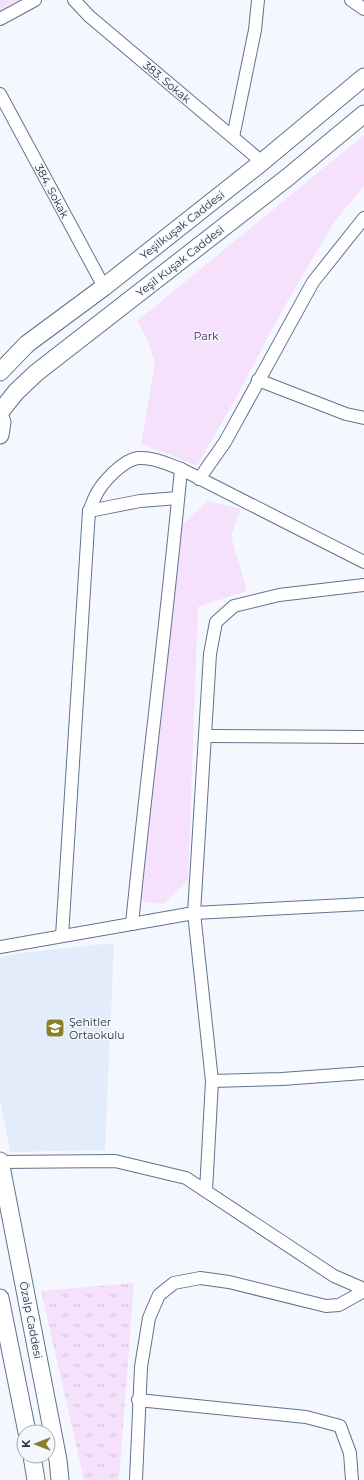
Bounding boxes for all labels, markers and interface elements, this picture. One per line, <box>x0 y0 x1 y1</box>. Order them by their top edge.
street label: 383. Sokak <box>140 58 194 106</box>
street label: 384. Sokak <box>32 162 72 221</box>
street label: Yeşilkuşak Caddesi <box>137 188 227 262</box>
street label: Yeşil Kuşak Caddesi <box>133 222 227 300</box>
park label: Park <box>193 329 219 343</box>
place label: Şehitler Ortaokulu <box>69 1015 125 1042</box>
school or university icon: Şehitler Ortaokulu <box>44 1017 66 1039</box>
street label: Özalp Caddesi <box>17 1280 45 1360</box>
north arrow <box>16 1424 56 1464</box>
text: K <box>19 1439 33 1448</box>

